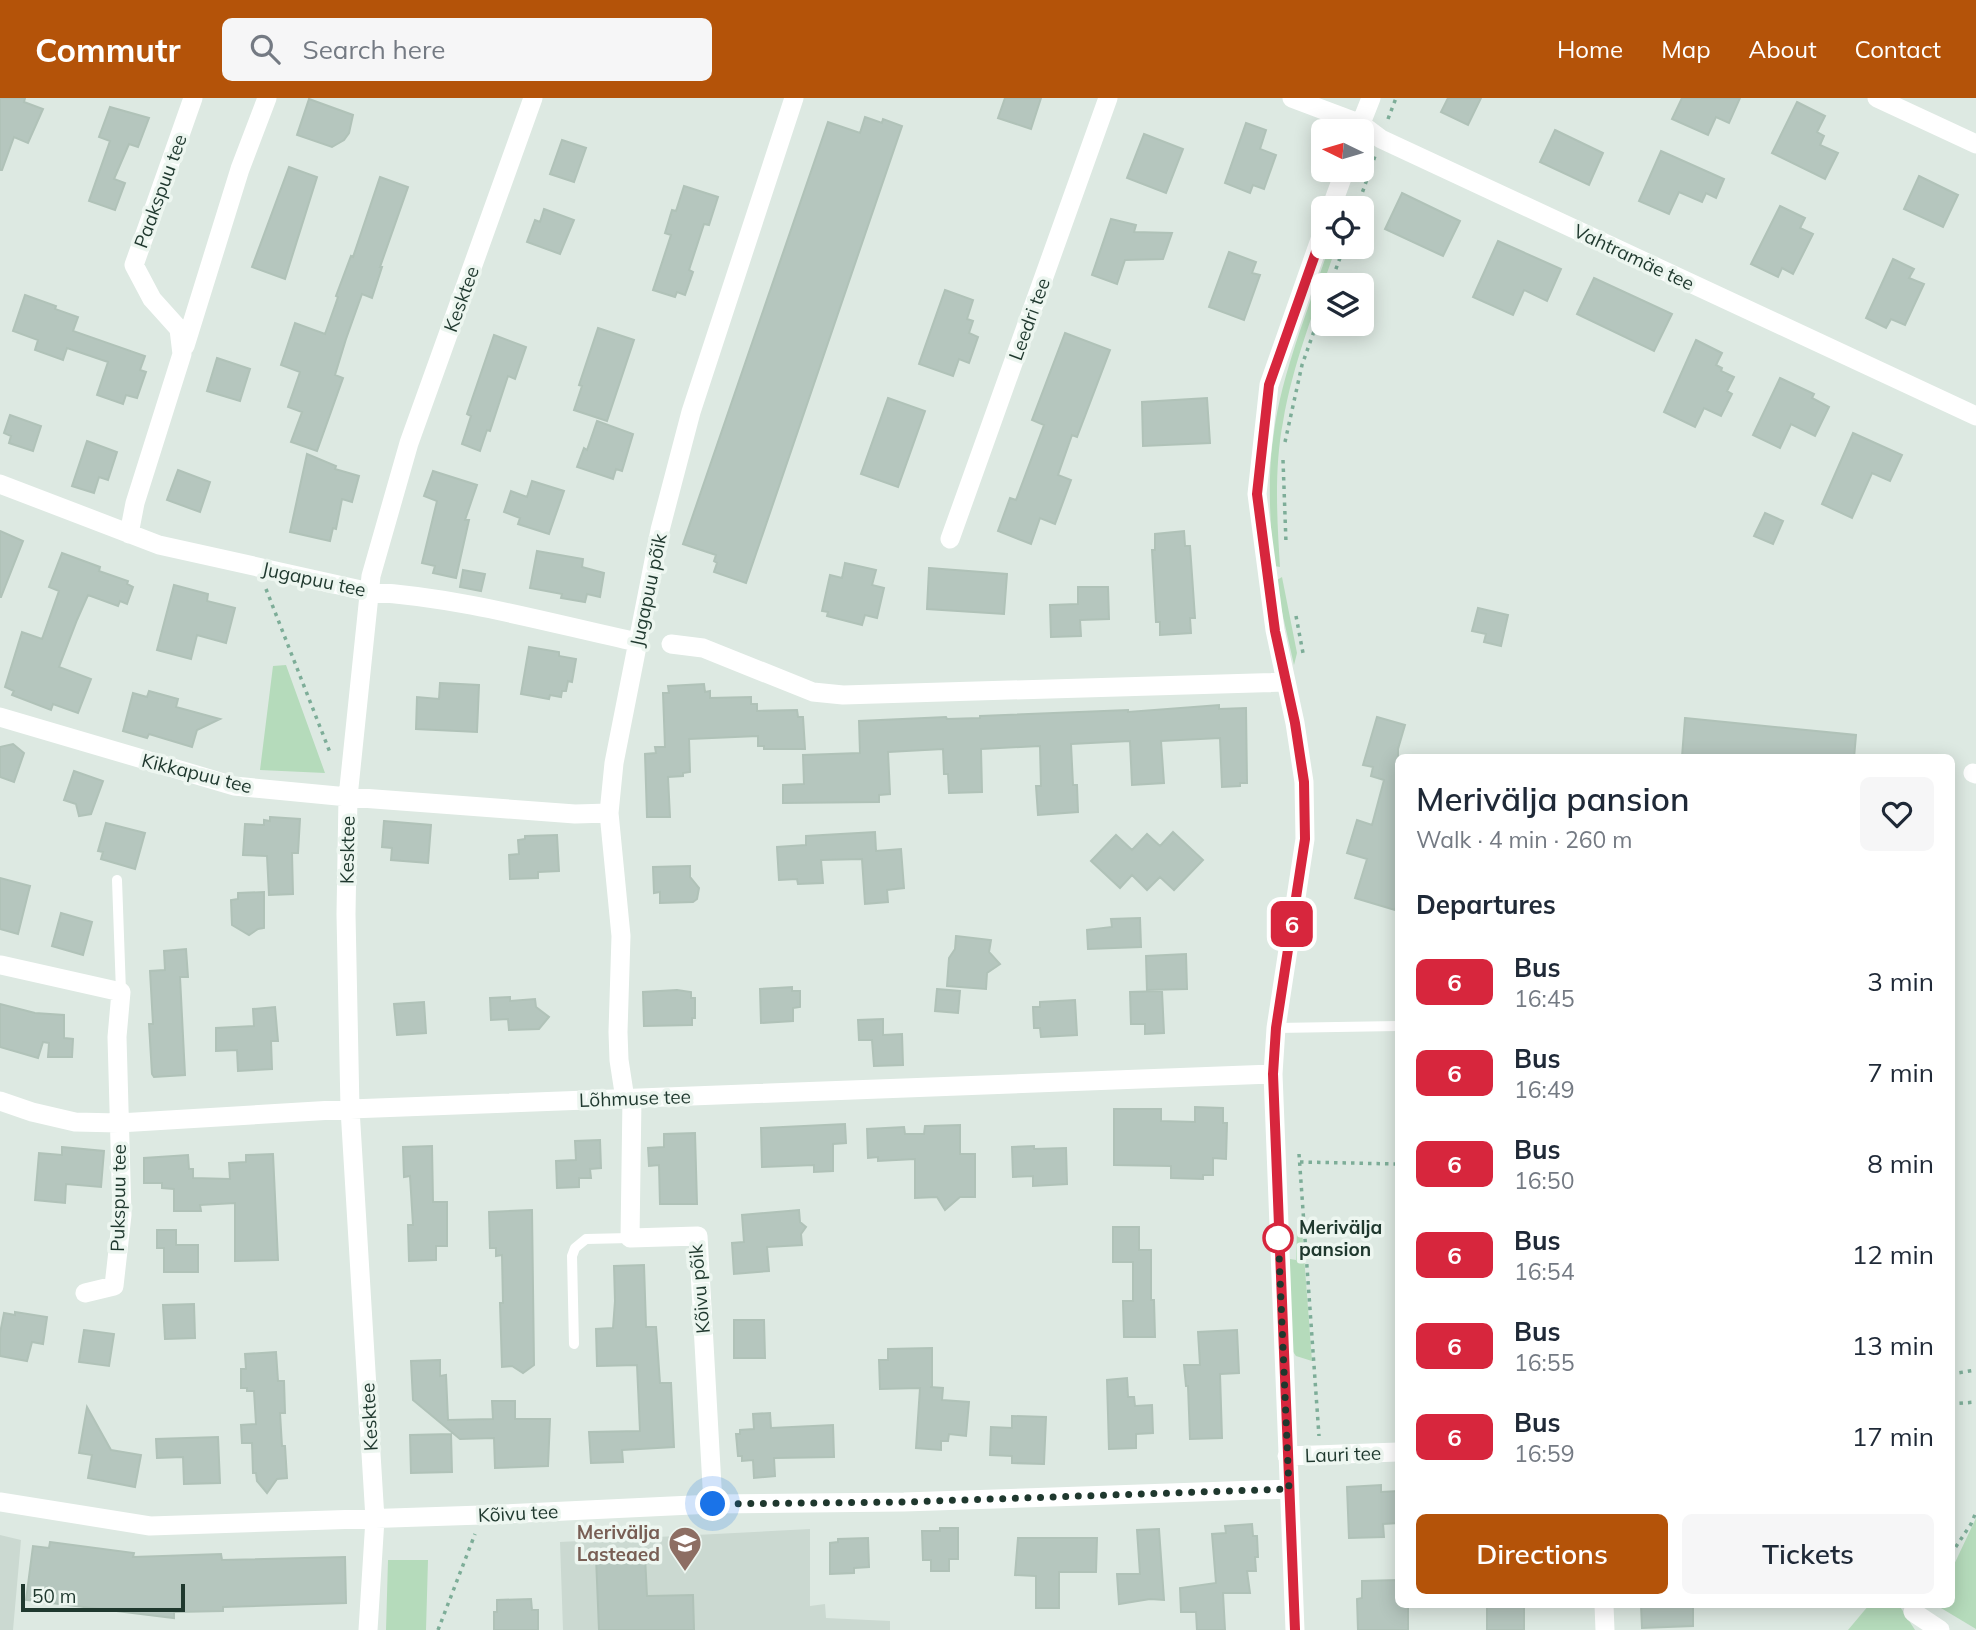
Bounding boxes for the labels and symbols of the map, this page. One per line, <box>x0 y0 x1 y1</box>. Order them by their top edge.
north arrow <box>1311 119 1374 182</box>
street label: Paakspuu tee <box>128 131 192 251</box>
street label: Vahtramäe tee <box>1570 219 1698 295</box>
street label: Kesktee <box>438 263 484 335</box>
street label: Leedri tee <box>1003 275 1055 363</box>
street label: Jugapuu põik <box>624 531 672 649</box>
street label: Jugapuu tee <box>260 556 368 602</box>
street label: Kikkapuu tee <box>139 748 255 798</box>
street label: Kesktee <box>334 816 360 884</box>
line badge: 6 <box>1269 901 1315 947</box>
street label: Lõhmuse tee <box>579 1084 691 1112</box>
street label: Pukspuu tee <box>105 1144 131 1252</box>
place label: Merivälja pansion <box>1299 1215 1382 1261</box>
marker: Merivälja pansion <box>1263 1223 1293 1253</box>
street label: Kõivu põik <box>683 1243 715 1335</box>
street label: Kesktee <box>355 1382 383 1452</box>
street label: Lauri tee <box>1304 1441 1382 1467</box>
your location <box>695 1486 730 1521</box>
street label: Kõivu tee <box>477 1499 559 1527</box>
place label: Merivälja Lasteaed <box>577 1520 660 1566</box>
school or university icon: Merivälja Lasteaed <box>666 1524 704 1573</box>
scale bar <box>21 1581 186 1613</box>

